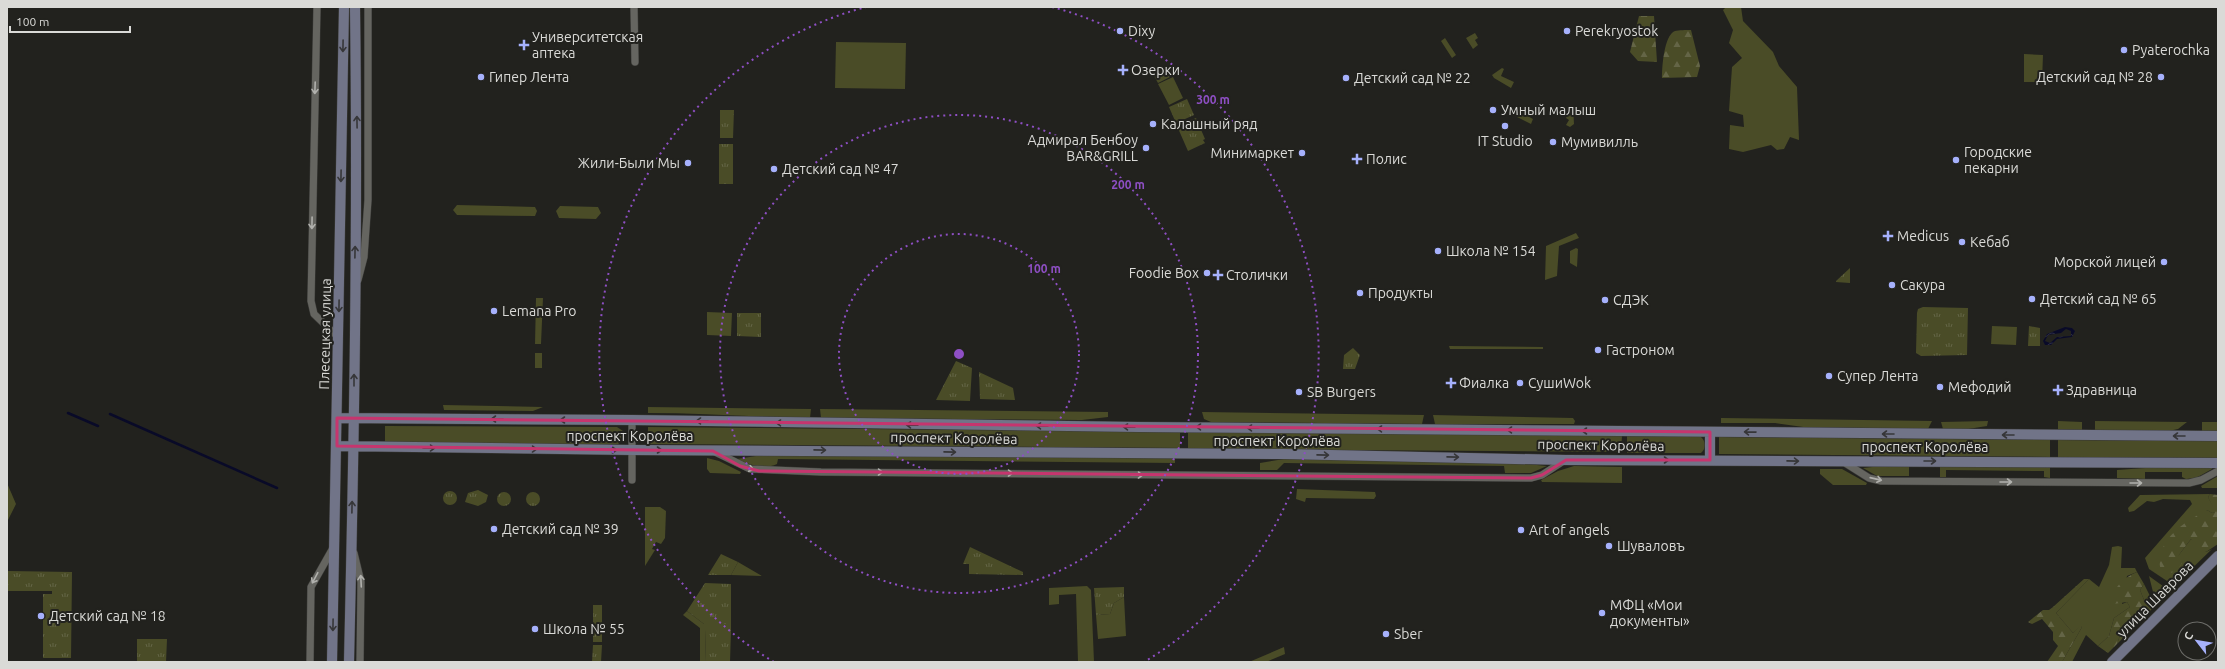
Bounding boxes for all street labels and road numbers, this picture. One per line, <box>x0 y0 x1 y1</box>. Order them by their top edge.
street label: Плесецкая улица <box>316 278 334 390</box>
street label: проспект Королёва <box>566 428 694 444</box>
street label: проспект Королёва <box>890 429 1018 447</box>
street label: проспект Королёва <box>1213 433 1341 449</box>
street label: проспект Королёва <box>1537 436 1665 454</box>
street label: проспект Королёва <box>1861 439 1989 455</box>
street label: улица Шаврова <box>2114 558 2196 640</box>

